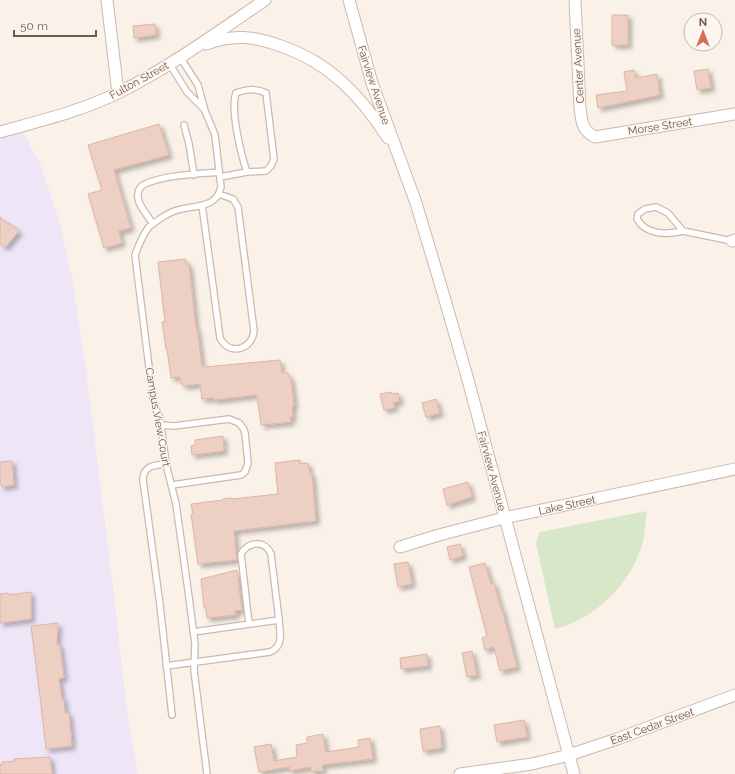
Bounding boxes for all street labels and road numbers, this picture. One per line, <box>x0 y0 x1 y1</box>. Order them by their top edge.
street label: Center Avenue <box>570 28 587 104</box>
street label: Fairview Avenue <box>355 44 393 127</box>
street label: Fulton Street <box>107 59 171 102</box>
street label: Morse Street <box>627 115 694 138</box>
street label: Campus View Court <box>142 366 173 468</box>
street label: Fairview Avenue <box>475 430 509 513</box>
street label: Lake Street <box>538 493 597 518</box>
street label: East Cedar Street <box>608 705 696 748</box>

